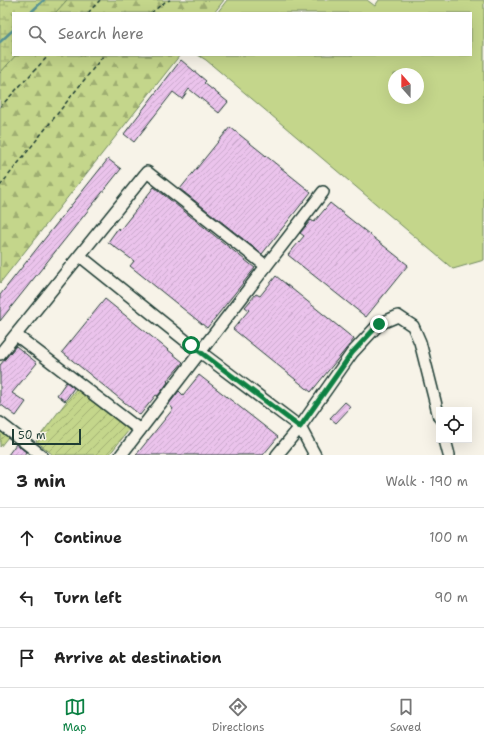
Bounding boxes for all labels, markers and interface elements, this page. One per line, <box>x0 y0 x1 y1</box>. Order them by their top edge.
search box <box>12 12 472 56</box>
icon: search <box>26 23 48 45</box>
text: Search here <box>58 24 144 44</box>
north arrow <box>388 68 424 104</box>
route end <box>370 315 388 333</box>
route start <box>182 336 200 354</box>
map controls <box>436 407 472 443</box>
button: locate <box>436 407 472 443</box>
scale bar <box>12 427 81 446</box>
text: 50 m <box>18 428 46 443</box>
text: 3 min <box>16 470 66 492</box>
text: Walk · 190 m <box>386 473 468 490</box>
icon: ahead <box>16 527 38 549</box>
text: Continue <box>54 528 122 548</box>
text: 100 m <box>429 529 468 546</box>
icon: left <box>16 587 38 609</box>
text: Turn left <box>54 588 122 608</box>
text: 90 m <box>434 589 468 606</box>
icon: arrive <box>16 647 38 669</box>
text: Arrive at destination <box>54 648 222 668</box>
tab: Map <box>63 696 86 735</box>
tab: Directions <box>212 696 264 735</box>
tab: Saved <box>390 696 421 735</box>

